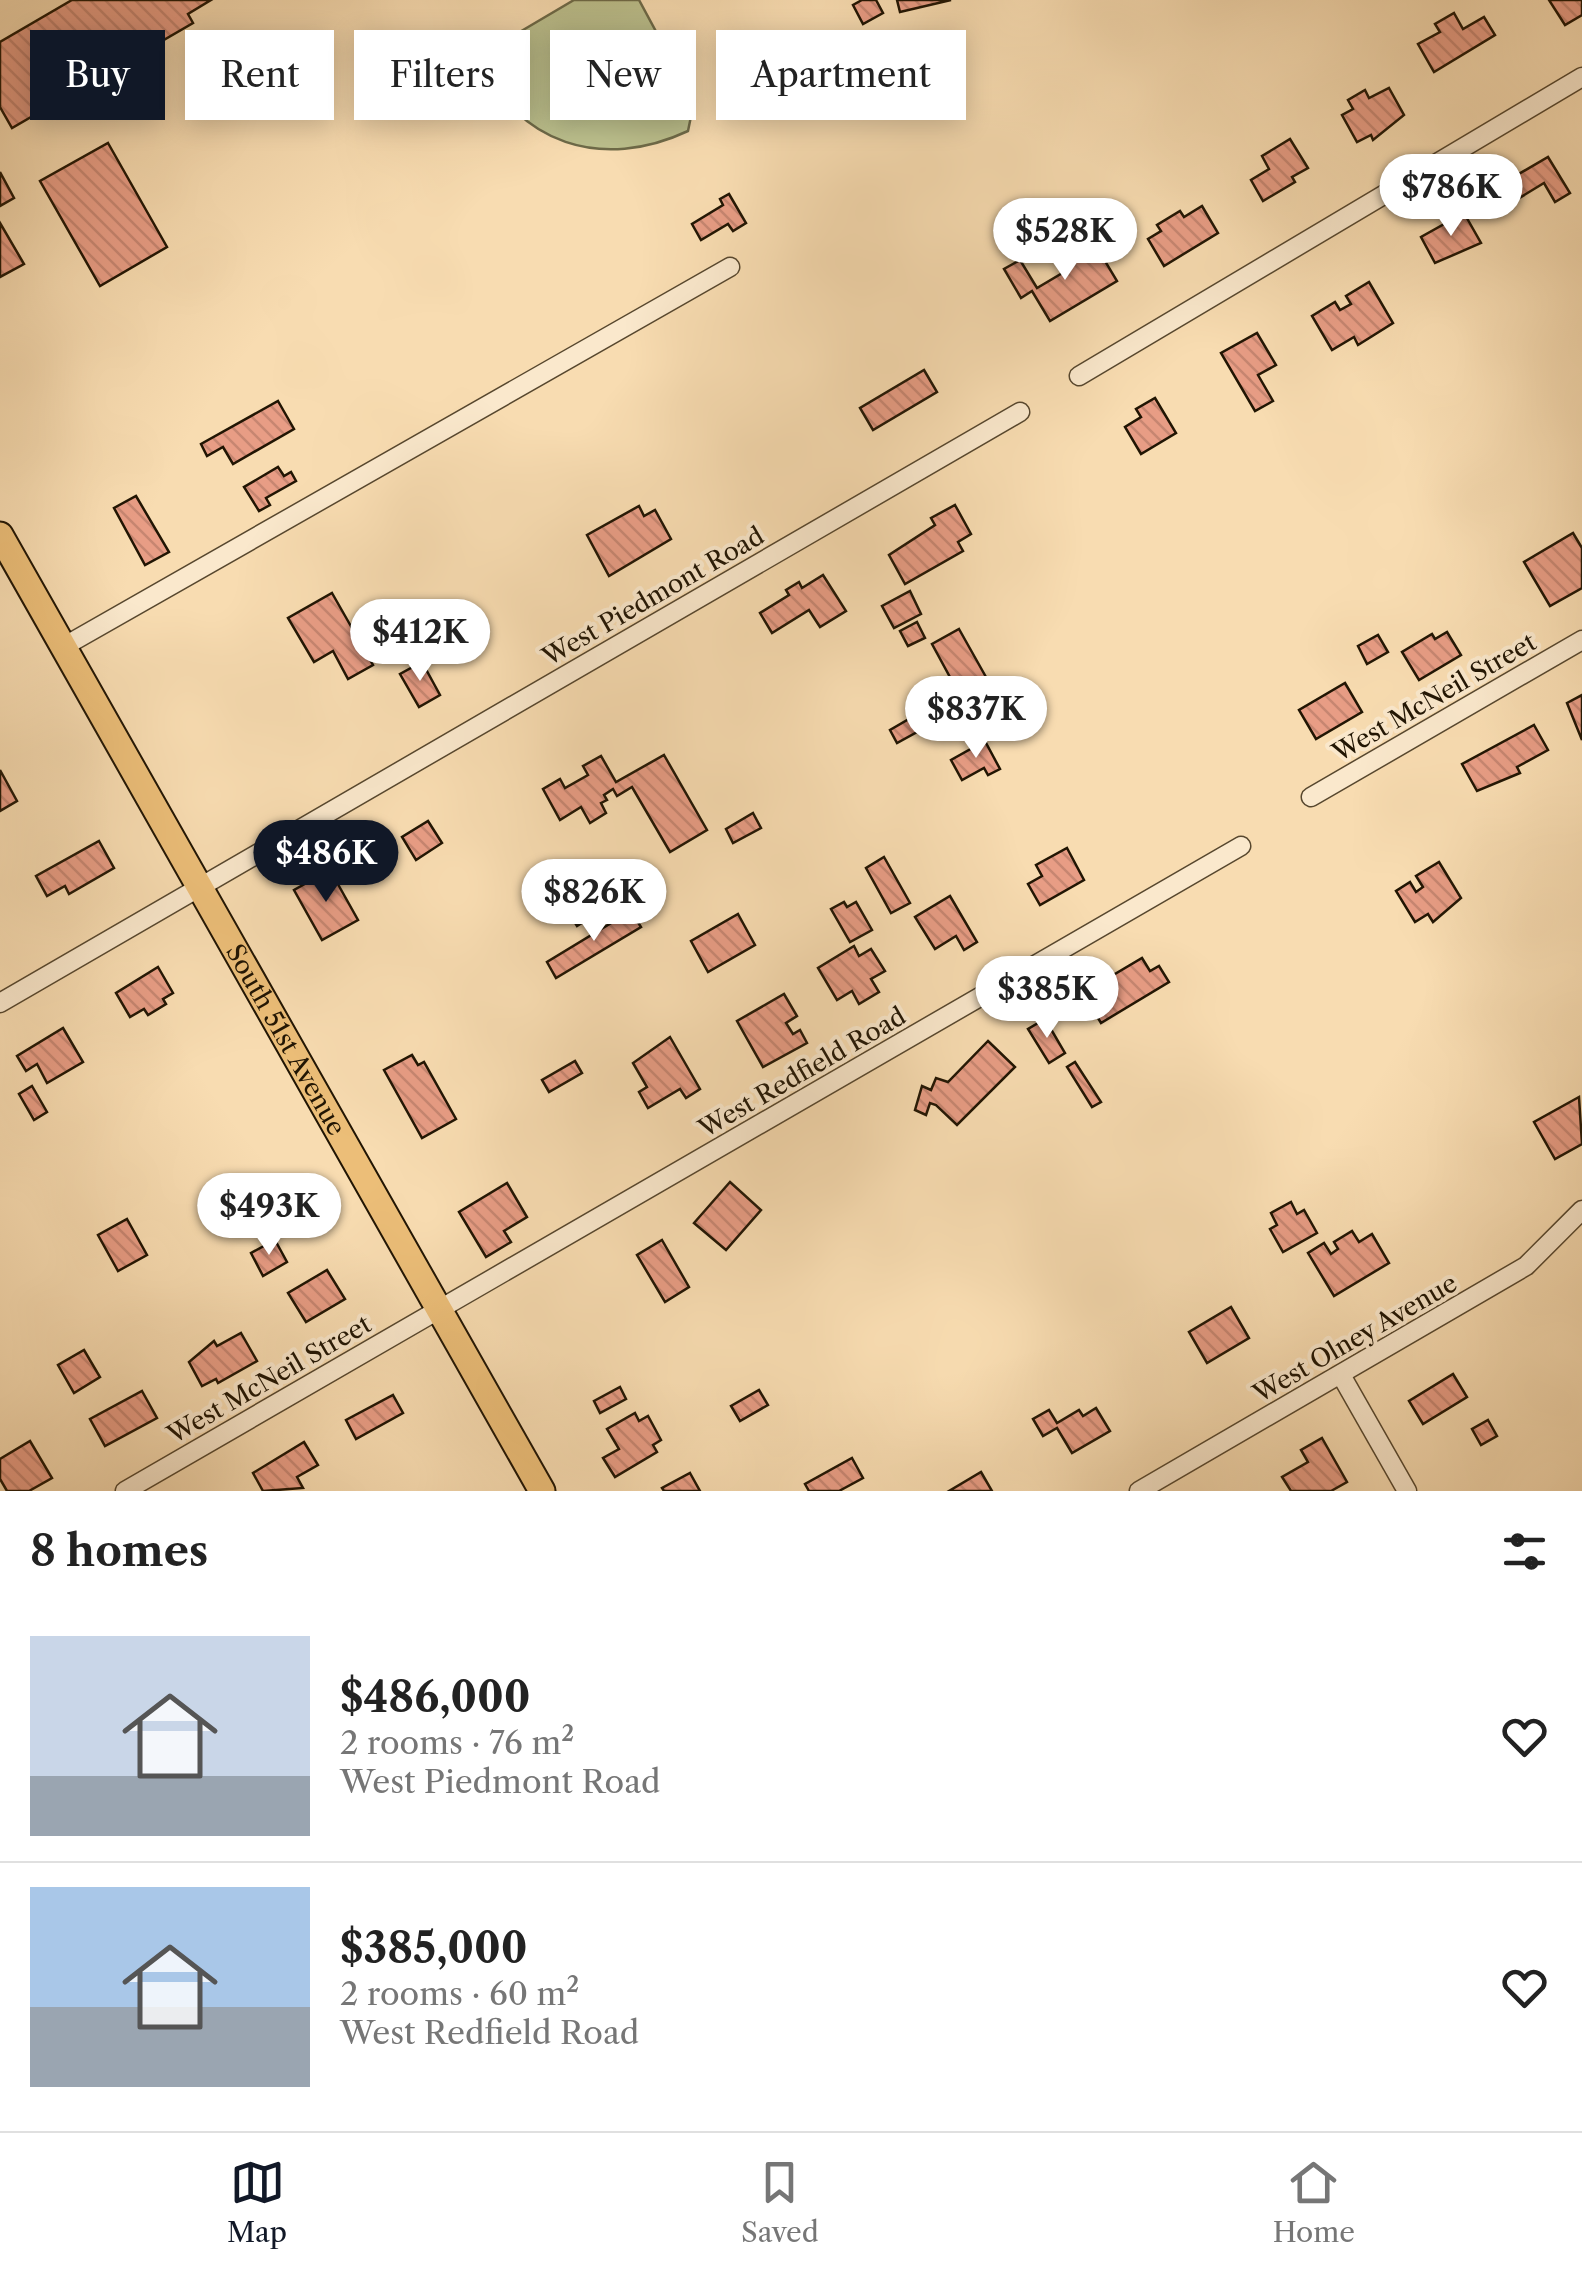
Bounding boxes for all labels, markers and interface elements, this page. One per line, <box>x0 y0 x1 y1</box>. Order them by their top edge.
chip: Buy <box>30 30 165 120</box>
chip: Rent <box>185 30 334 120</box>
chip: Filters <box>354 30 530 120</box>
chip: New <box>550 30 696 120</box>
chip: Apartment <box>716 30 966 120</box>
pin: $786K <box>1381 154 1521 239</box>
text: $786K <box>1402 167 1500 206</box>
pin: $528K <box>995 198 1135 283</box>
text: $528K <box>1015 211 1115 250</box>
street label: West Piedmont Road <box>536 520 769 673</box>
pin: $412K <box>350 599 490 684</box>
text: $412K <box>372 612 468 651</box>
street label: West McNeil Street <box>1326 626 1542 769</box>
pin: $837K <box>906 676 1046 761</box>
text: $837K <box>927 689 1025 728</box>
pin: $486K <box>256 820 396 905</box>
text: $486K <box>275 833 377 872</box>
pin: $826K <box>524 859 664 944</box>
text: $826K <box>543 872 645 911</box>
street label: South 51st Avenue <box>219 939 352 1141</box>
pin: $385K <box>977 956 1117 1041</box>
text: $385K <box>998 969 1096 1008</box>
street label: West Redfield Road <box>692 1001 911 1145</box>
pin: $493K <box>199 1173 339 1258</box>
text: $493K <box>219 1186 319 1225</box>
street label: West Olney Avenue <box>1247 1267 1463 1410</box>
street label: West McNeil Street <box>161 1308 377 1451</box>
icon: filters <box>1497 1524 1552 1579</box>
text: 8 homes <box>30 1525 208 1577</box>
text: $486,000 <box>340 1671 531 1723</box>
icon: home <box>110 1676 230 1796</box>
icon: heart <box>1497 1709 1552 1764</box>
text: 2 rooms · 76 m² <box>340 1723 574 1762</box>
text: West Piedmont Road <box>340 1762 661 1801</box>
text: $385,000 <box>340 1922 528 1974</box>
icon: home <box>110 1927 230 2047</box>
icon: heart <box>1497 1960 1552 2015</box>
text: 2 rooms · 60 m² <box>340 1974 579 2013</box>
text: West Redfield Road <box>340 2013 639 2052</box>
tab: Map <box>227 2155 287 2249</box>
tab: Saved <box>741 2155 819 2249</box>
tab: Home <box>1273 2155 1355 2249</box>

